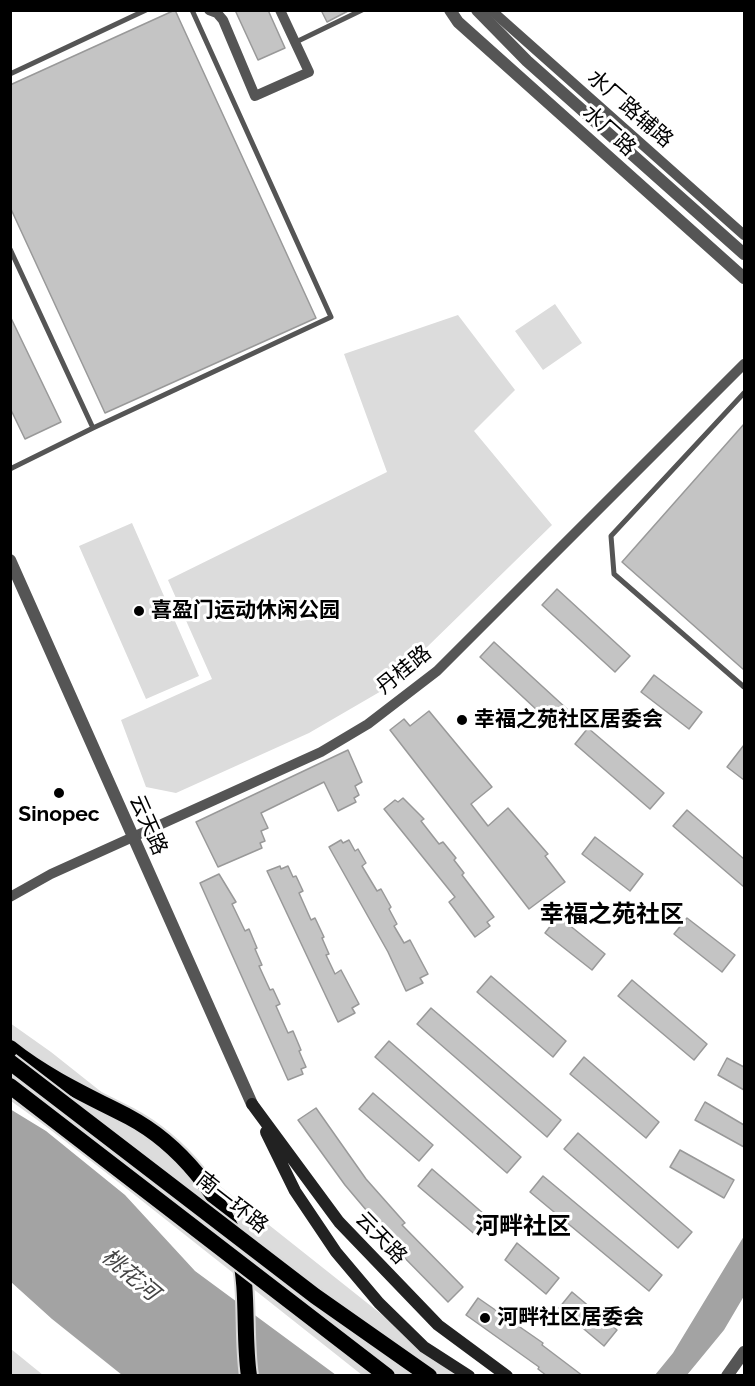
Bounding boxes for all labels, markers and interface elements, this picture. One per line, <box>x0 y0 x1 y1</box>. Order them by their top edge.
street label: 水厂路辅路 <box>582 65 678 153</box>
street label: 水厂路 <box>577 101 641 161</box>
place label: 喜盈门运动休闲公园 <box>151 598 340 624</box>
marker: 喜盈门运动休闲公园 <box>132 604 146 618</box>
street label: 丹桂路 <box>372 640 436 700</box>
place label: 幸福之苑社区居委会 <box>474 707 663 733</box>
marker: 幸福之苑社区居委会 <box>455 713 469 727</box>
marker: Sinopec <box>52 786 66 800</box>
street label: 云天路 <box>124 791 172 859</box>
place label: Sinopec <box>18 802 100 828</box>
district label: 幸福之苑社区 <box>540 901 684 929</box>
street label: 南一环路 <box>191 1167 273 1239</box>
street label: 云天路 <box>350 1207 412 1269</box>
district label: 河畔社区 <box>475 1213 571 1241</box>
water label: 桃花河 <box>96 1244 164 1306</box>
place label: 河畔社区居委会 <box>497 1305 644 1331</box>
marker: 河畔社区居委会 <box>478 1311 492 1325</box>

